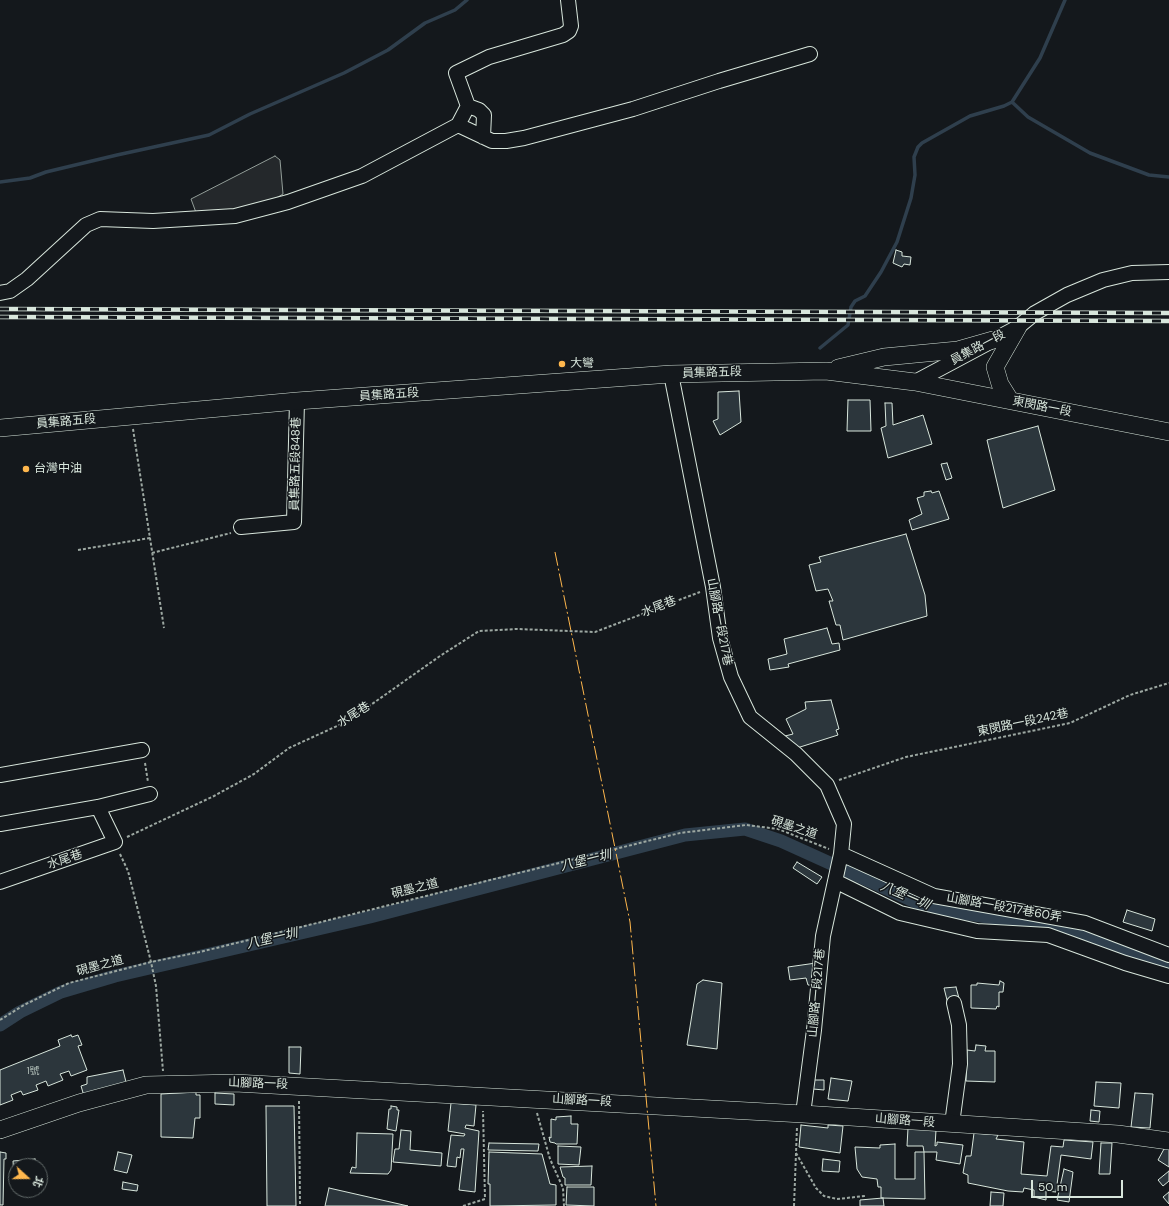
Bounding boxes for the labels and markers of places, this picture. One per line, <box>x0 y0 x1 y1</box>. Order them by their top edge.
place label: 大彎 <box>570 357 594 371</box>
marker: 大彎 <box>557 359 567 369</box>
place label: 台灣中油 <box>34 462 82 476</box>
marker: 台灣中油 <box>21 464 31 474</box>

